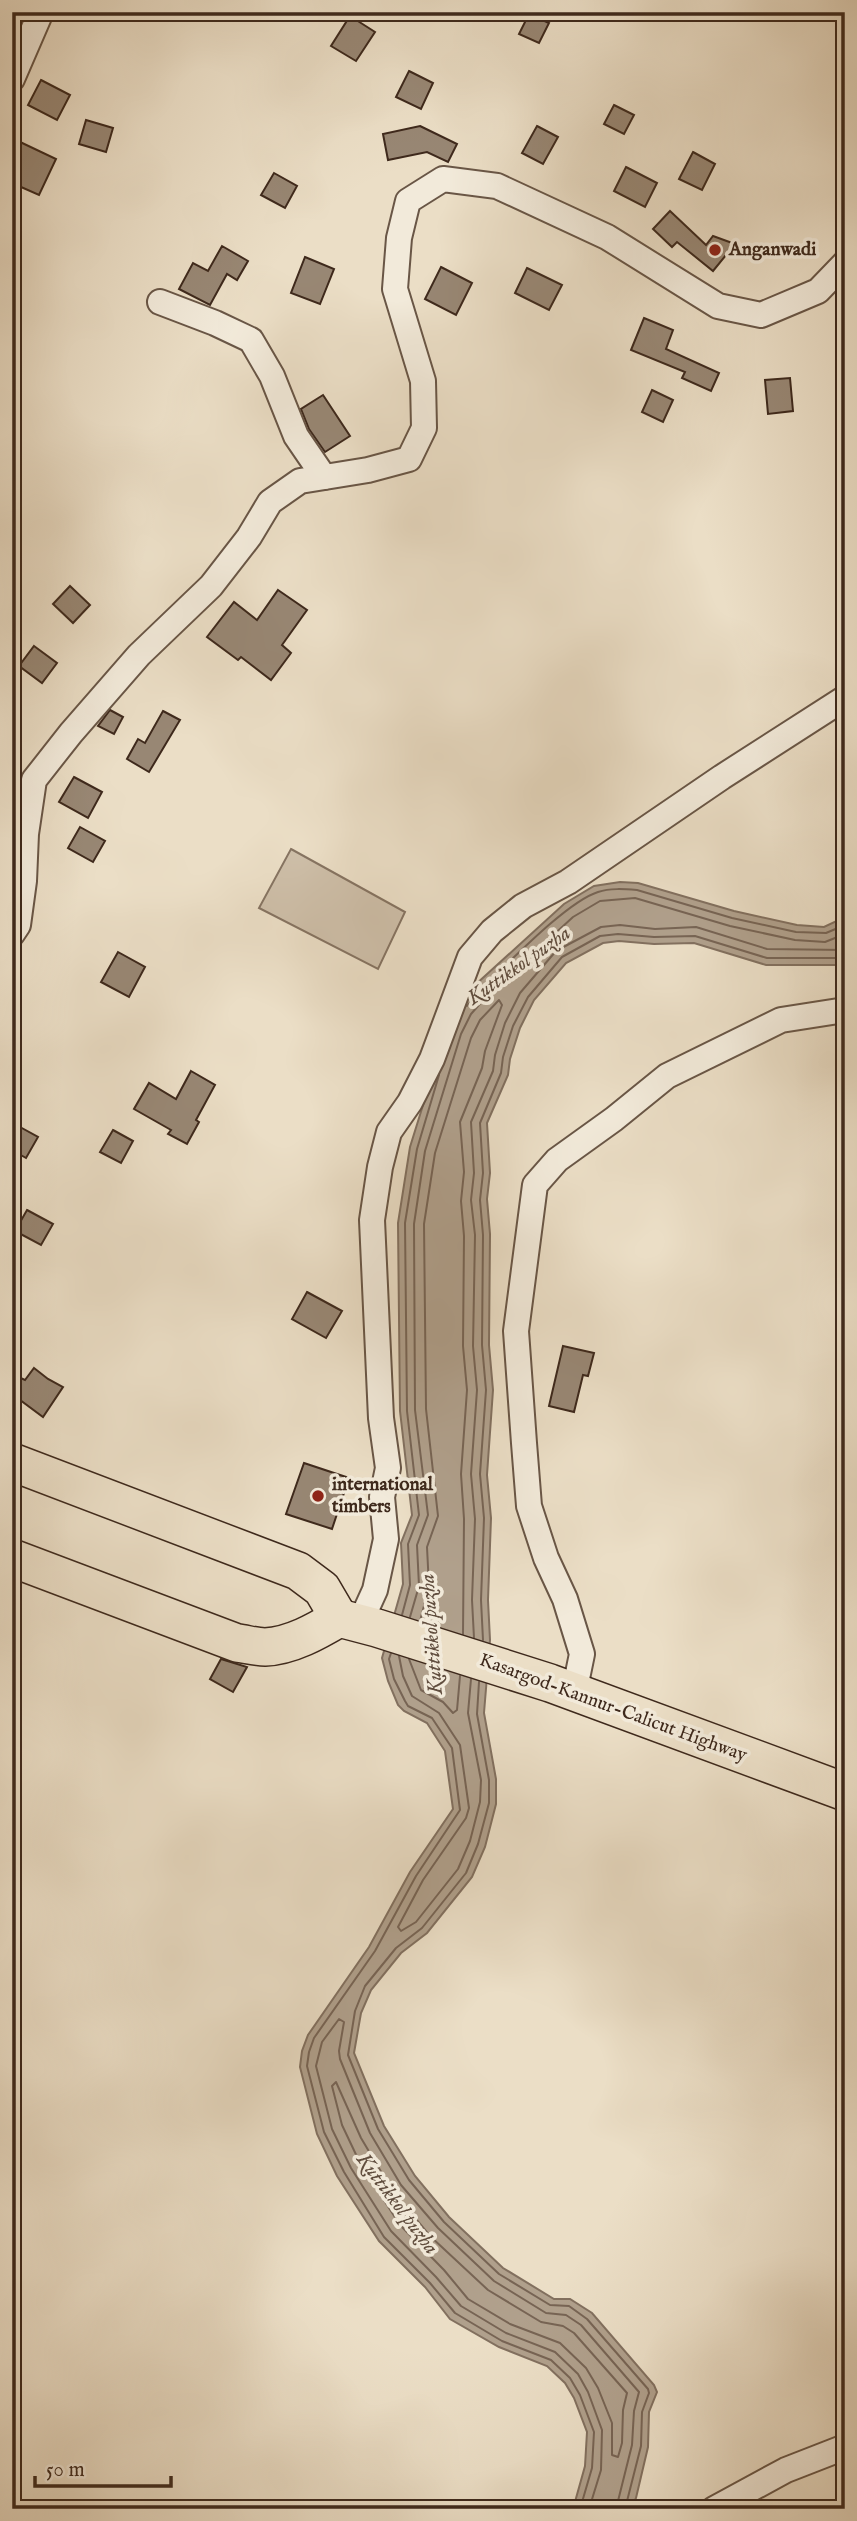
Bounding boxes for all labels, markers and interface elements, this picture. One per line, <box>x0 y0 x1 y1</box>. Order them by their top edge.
place label: Anganwadi <box>728 238 816 262</box>
marker: Anganwadi <box>707 242 723 258</box>
water label: Kuttikkol puzha <box>461 920 576 1012</box>
place label: international timbers <box>331 1473 434 1519</box>
marker: international timbers <box>310 1488 326 1504</box>
water label: Kuttikkol puzha <box>414 1573 450 1696</box>
street label: Kasargod-Kannur-Calicut Highway <box>476 1648 751 1768</box>
water label: Kuttikkol puzha <box>349 2147 444 2260</box>
scale bar <box>35 2444 172 2488</box>
text: 50 m <box>46 2457 85 2484</box>

